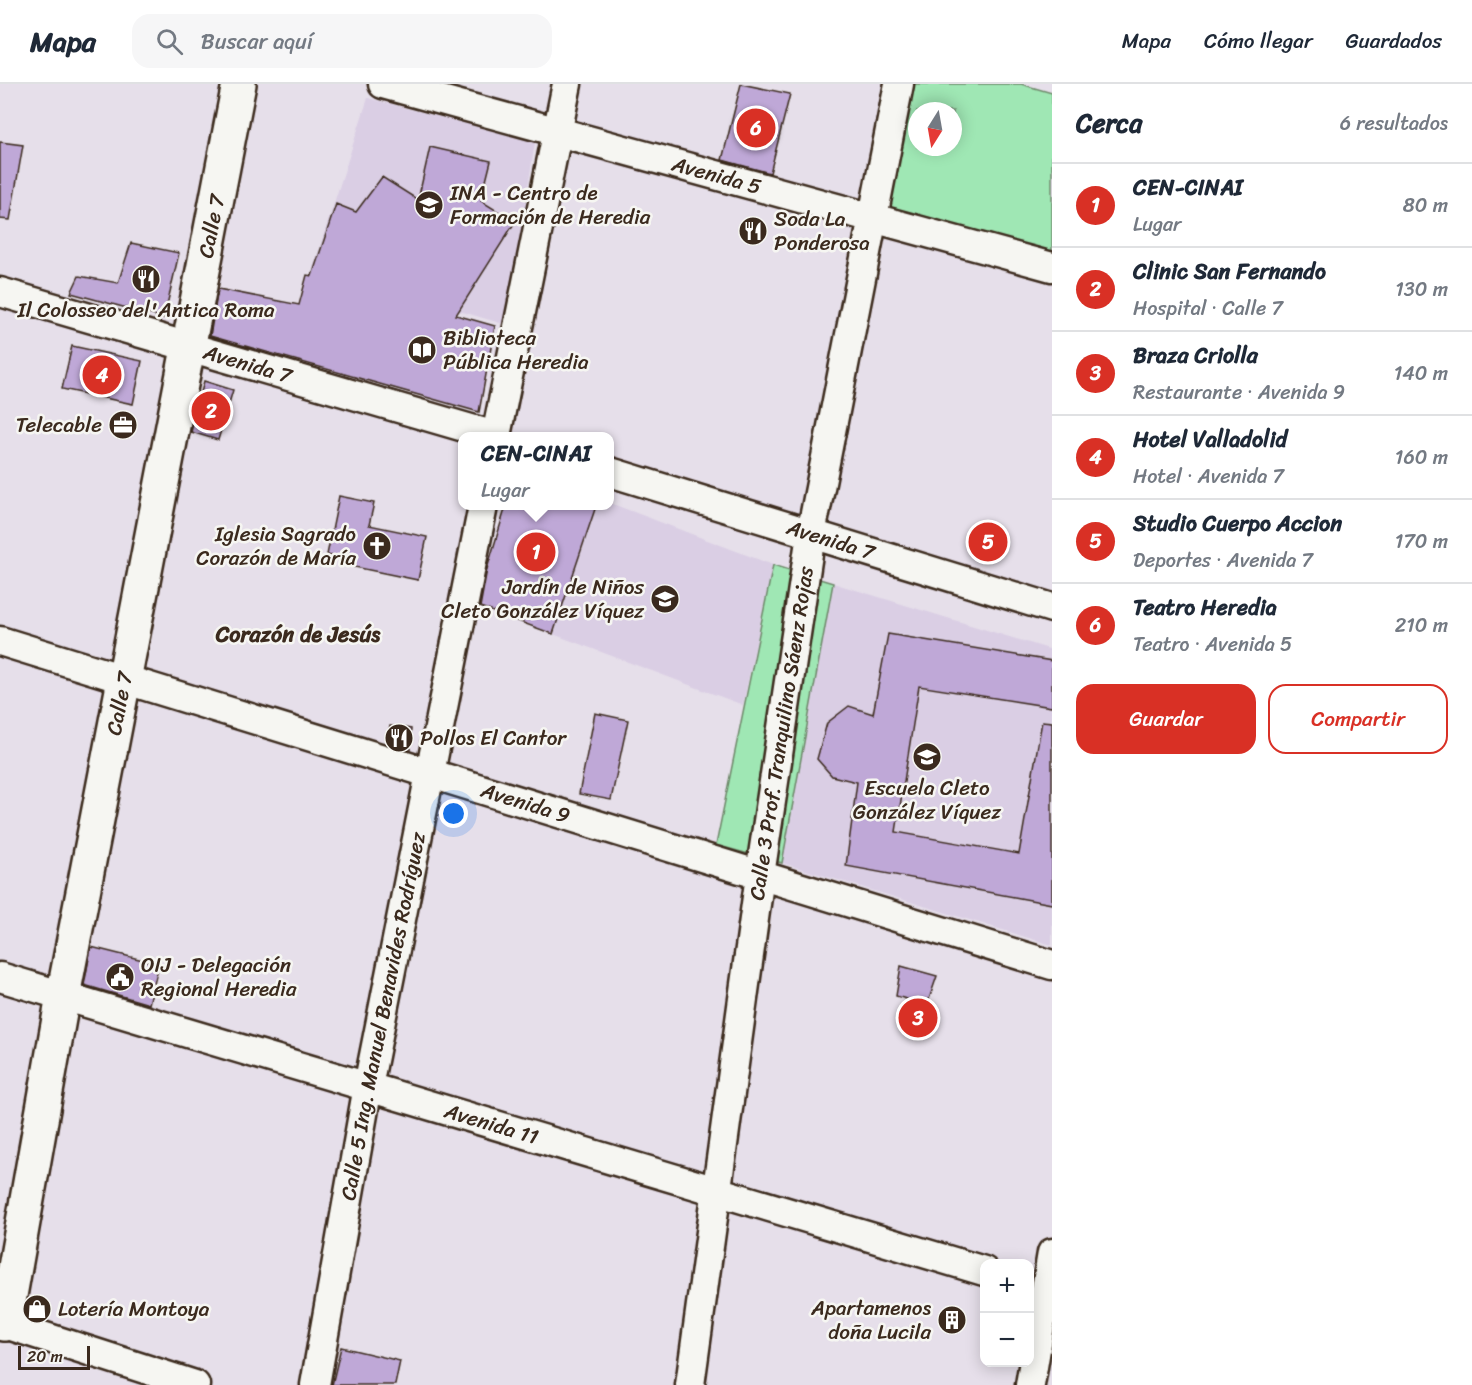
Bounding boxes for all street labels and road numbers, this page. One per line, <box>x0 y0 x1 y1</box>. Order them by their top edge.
street label: Avenida 5 <box>667 145 766 206</box>
street label: Calle 7 <box>187 189 237 261</box>
street label: Avenida 7 <box>198 333 298 396</box>
street label: Avenida 7 <box>781 508 882 572</box>
street label: Calle 3 Prof. Tranquilino Sáenz Rojas <box>738 564 825 903</box>
street label: Calle 7 <box>95 667 145 739</box>
street label: Avenida 9 <box>475 771 575 835</box>
street label: Calle 5 Ing. Manuel Benavides Rodríguez <box>329 828 437 1203</box>
street label: Avenida 11 <box>439 1092 543 1156</box>

